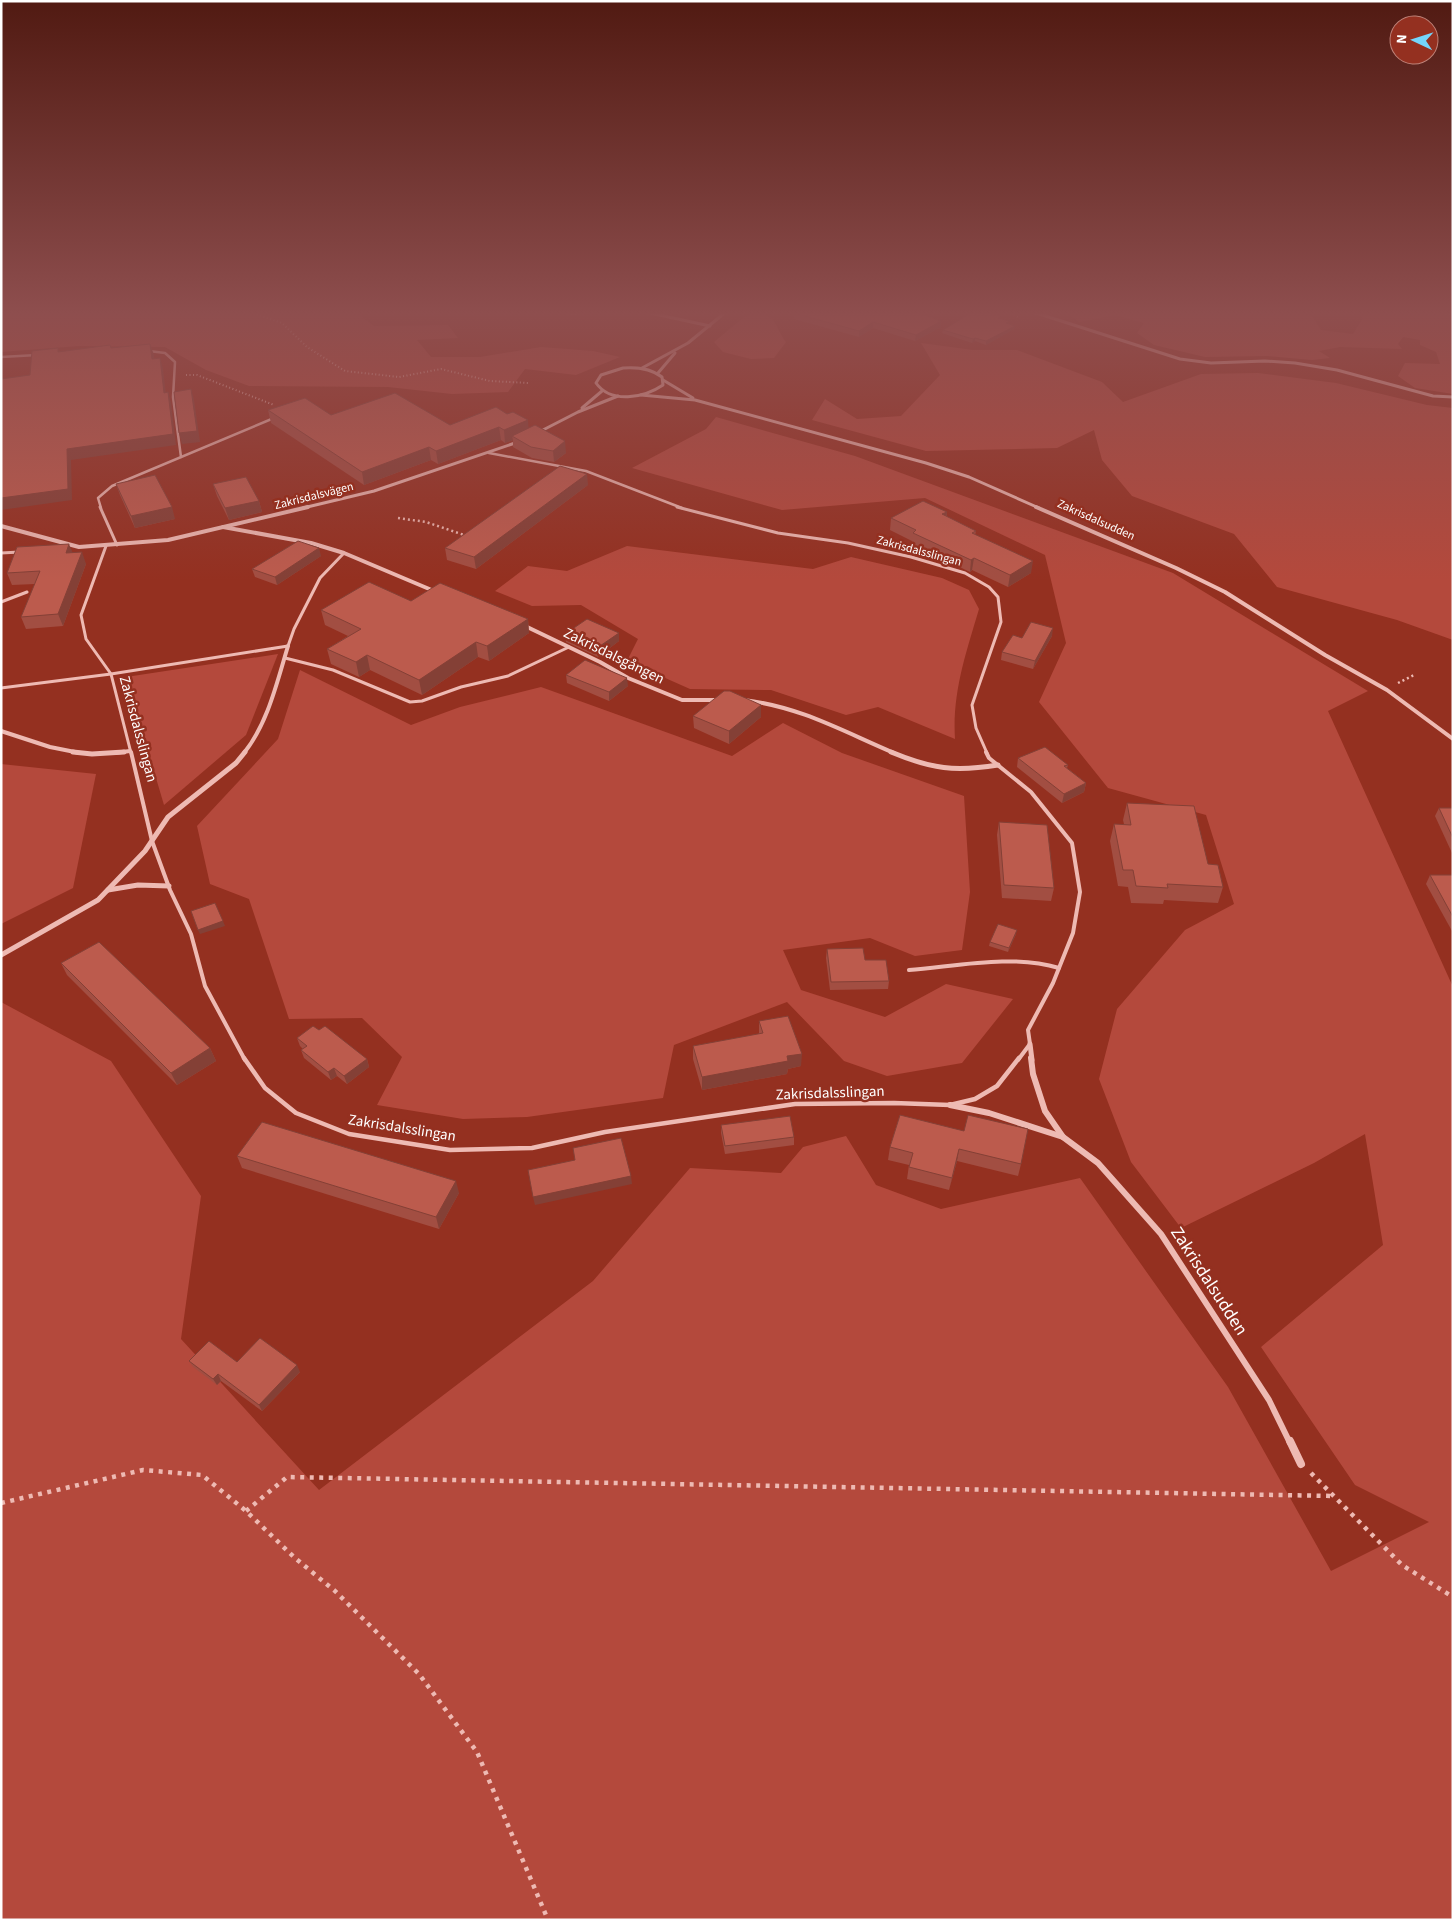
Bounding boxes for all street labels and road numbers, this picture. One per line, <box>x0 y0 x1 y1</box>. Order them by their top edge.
street label: Zakrisdalsvägen <box>273 478 355 514</box>
street label: Zakrisdalsudden <box>1054 495 1138 545</box>
street label: Zakrisdalsslingan <box>875 531 963 571</box>
street label: Zakrisdalsgången <box>560 622 668 690</box>
street label: Zakrisdalsslingan <box>114 674 162 784</box>
street label: Zakrisdalsslingan <box>775 1081 885 1105</box>
street label: Zakrisdalsslingan <box>346 1109 458 1147</box>
street label: Zakrisdalsudden <box>1164 1222 1254 1340</box>

